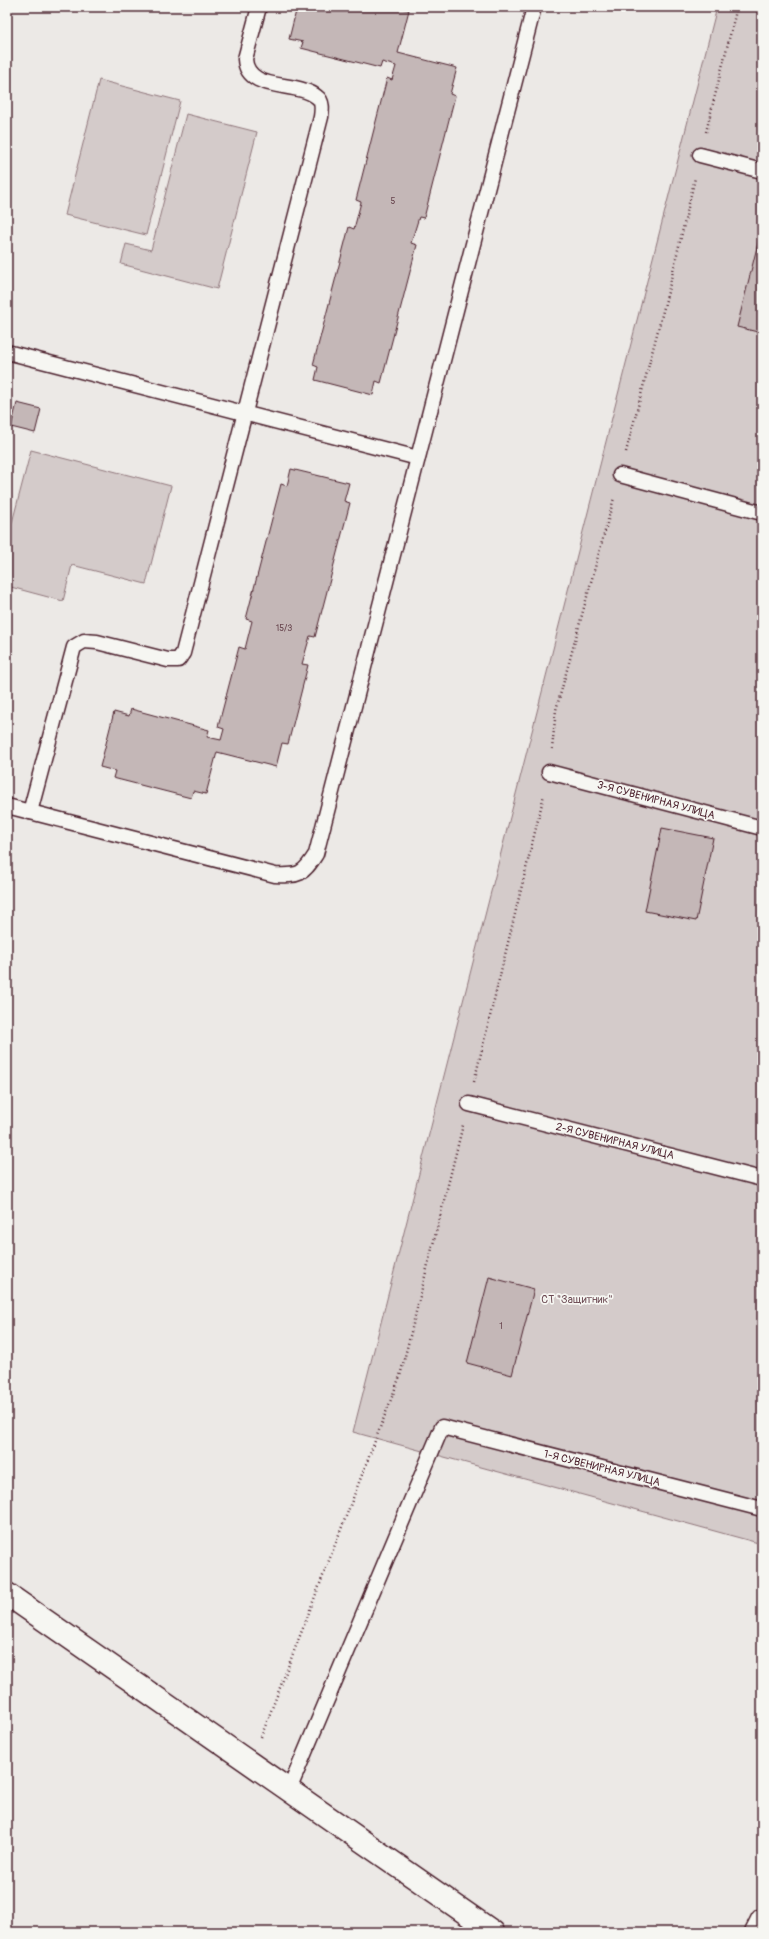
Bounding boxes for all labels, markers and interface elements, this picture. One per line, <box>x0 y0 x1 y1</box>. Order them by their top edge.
house number: 5 <box>391 196 396 207</box>
house number: 15/3 <box>276 623 292 634</box>
street label: 3-Я СУВЕНИРНАЯ УЛИЦА <box>596 778 716 822</box>
street label: 2-Я СУВЕНИРНАЯ УЛИЦА <box>554 1120 676 1162</box>
park label: СТ "Защитник" <box>541 1293 613 1306</box>
house number: 1 <box>499 1321 503 1332</box>
street label: 1-Я СУВЕНИРНАЯ УЛИЦА <box>542 1447 662 1489</box>

